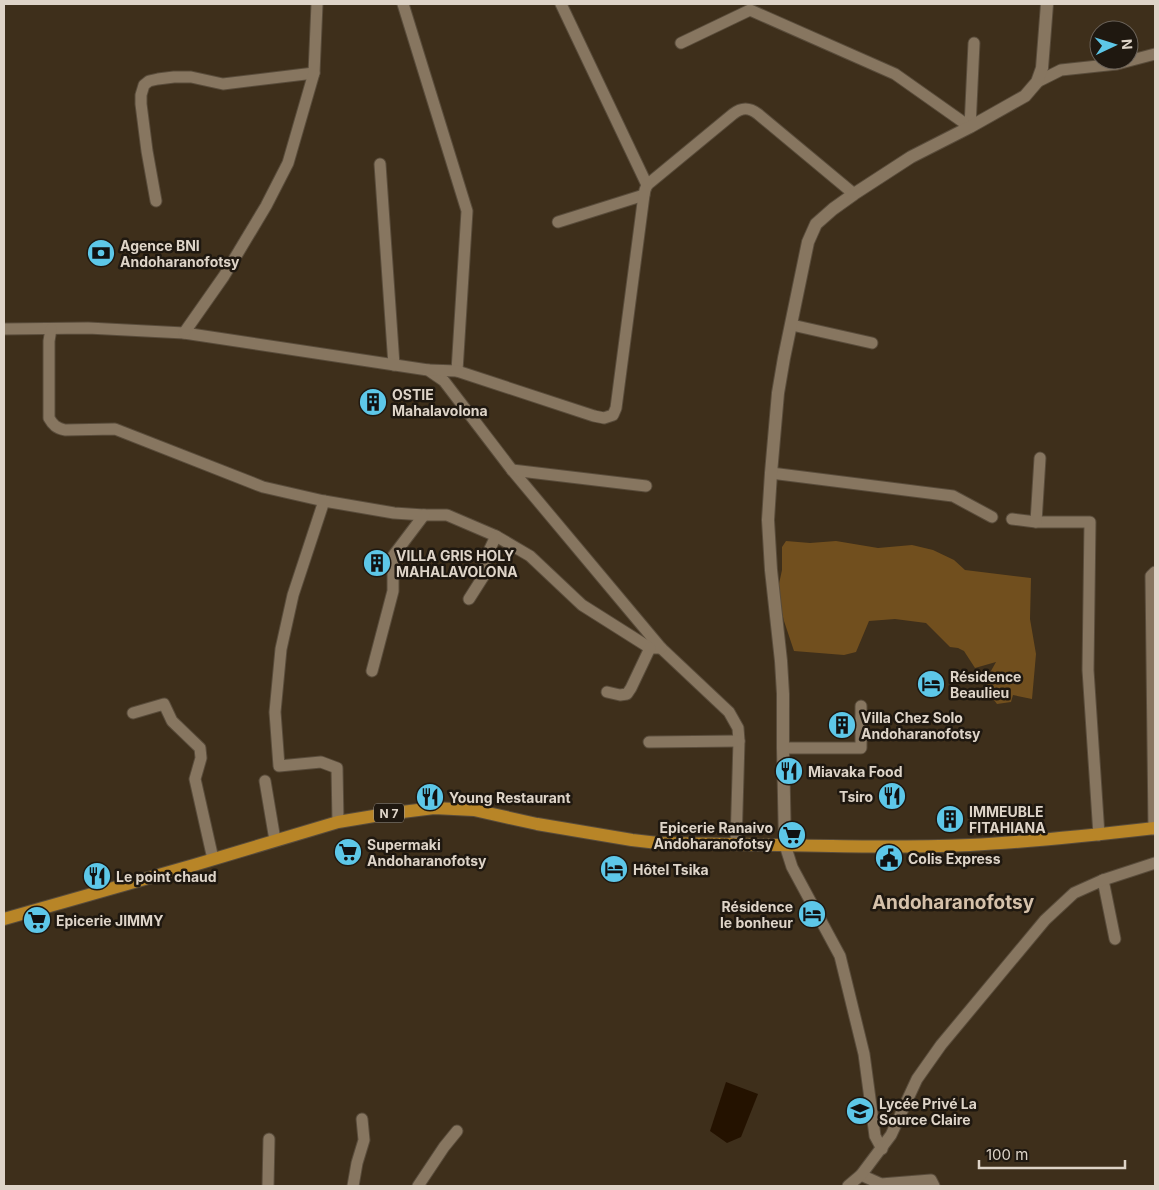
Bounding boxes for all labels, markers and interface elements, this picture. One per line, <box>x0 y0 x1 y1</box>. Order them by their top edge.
north arrow <box>1089 20 1139 70</box>
text: N <box>1119 38 1136 50</box>
place label: Agence BNI Andoharanofotsy <box>120 237 240 270</box>
bank icon: Agence BNI Andoharanofotsy <box>86 238 116 268</box>
place label: OSTIE Mahalavolona <box>392 386 488 419</box>
building icon: OSTIE Mahalavolona <box>358 387 388 417</box>
place label: VILLA GRIS HOLY MAHALAVOLONA <box>396 547 518 580</box>
building icon: VILLA GRIS HOLY MAHALAVOLONA <box>362 548 392 578</box>
place label: Résidence Beaulieu <box>950 668 1021 701</box>
hotel icon: Résidence Beaulieu <box>916 669 946 699</box>
place label: Villa Chez Solo Andoharanofotsy <box>861 709 981 742</box>
building icon: Villa Chez Solo Andoharanofotsy <box>827 710 857 740</box>
restaurant icon: Miavaka Food <box>774 756 804 786</box>
place label: Miavaka Food <box>808 763 903 780</box>
restaurant icon: Tsiro <box>877 781 907 811</box>
restaurant icon: Young Restaurant <box>415 782 445 812</box>
place label: Tsiro <box>839 788 873 805</box>
place label: Young Restaurant <box>449 789 571 806</box>
place label: IMMEUBLE FITAHIANA <box>969 803 1046 836</box>
road number: N 7 <box>374 804 404 822</box>
building icon: IMMEUBLE FITAHIANA <box>935 804 965 834</box>
place label: Epicerie Ranaivo Andoharanofotsy <box>653 819 774 852</box>
supermarket icon: Epicerie Ranaivo Andoharanofotsy <box>777 820 807 850</box>
place label: Supermaki Andoharanofotsy <box>367 836 487 869</box>
supermarket icon: Supermaki Andoharanofotsy <box>333 837 363 867</box>
public building icon: Colis Express <box>874 843 904 873</box>
place label: Colis Express <box>908 850 1001 867</box>
hotel icon: Hôtel Tsika <box>599 854 629 884</box>
restaurant icon: Le point chaud <box>82 861 112 891</box>
place label: Hôtel Tsika <box>633 861 709 878</box>
place label: Le point chaud <box>116 868 217 885</box>
district label: Andoharanofotsy <box>872 891 1035 914</box>
place label: Résidence le bonheur <box>720 898 793 931</box>
hotel icon: Résidence le bonheur <box>797 899 827 929</box>
supermarket icon: Epicerie JIMMY <box>22 905 52 935</box>
place label: Epicerie JIMMY <box>56 912 163 929</box>
place label: Lycée Privé La Source Claire <box>879 1095 977 1128</box>
school or university icon: Lycée Privé La Source Claire <box>845 1096 875 1126</box>
scale bar <box>979 1138 1125 1170</box>
text: 100 m <box>986 1145 1028 1164</box>

